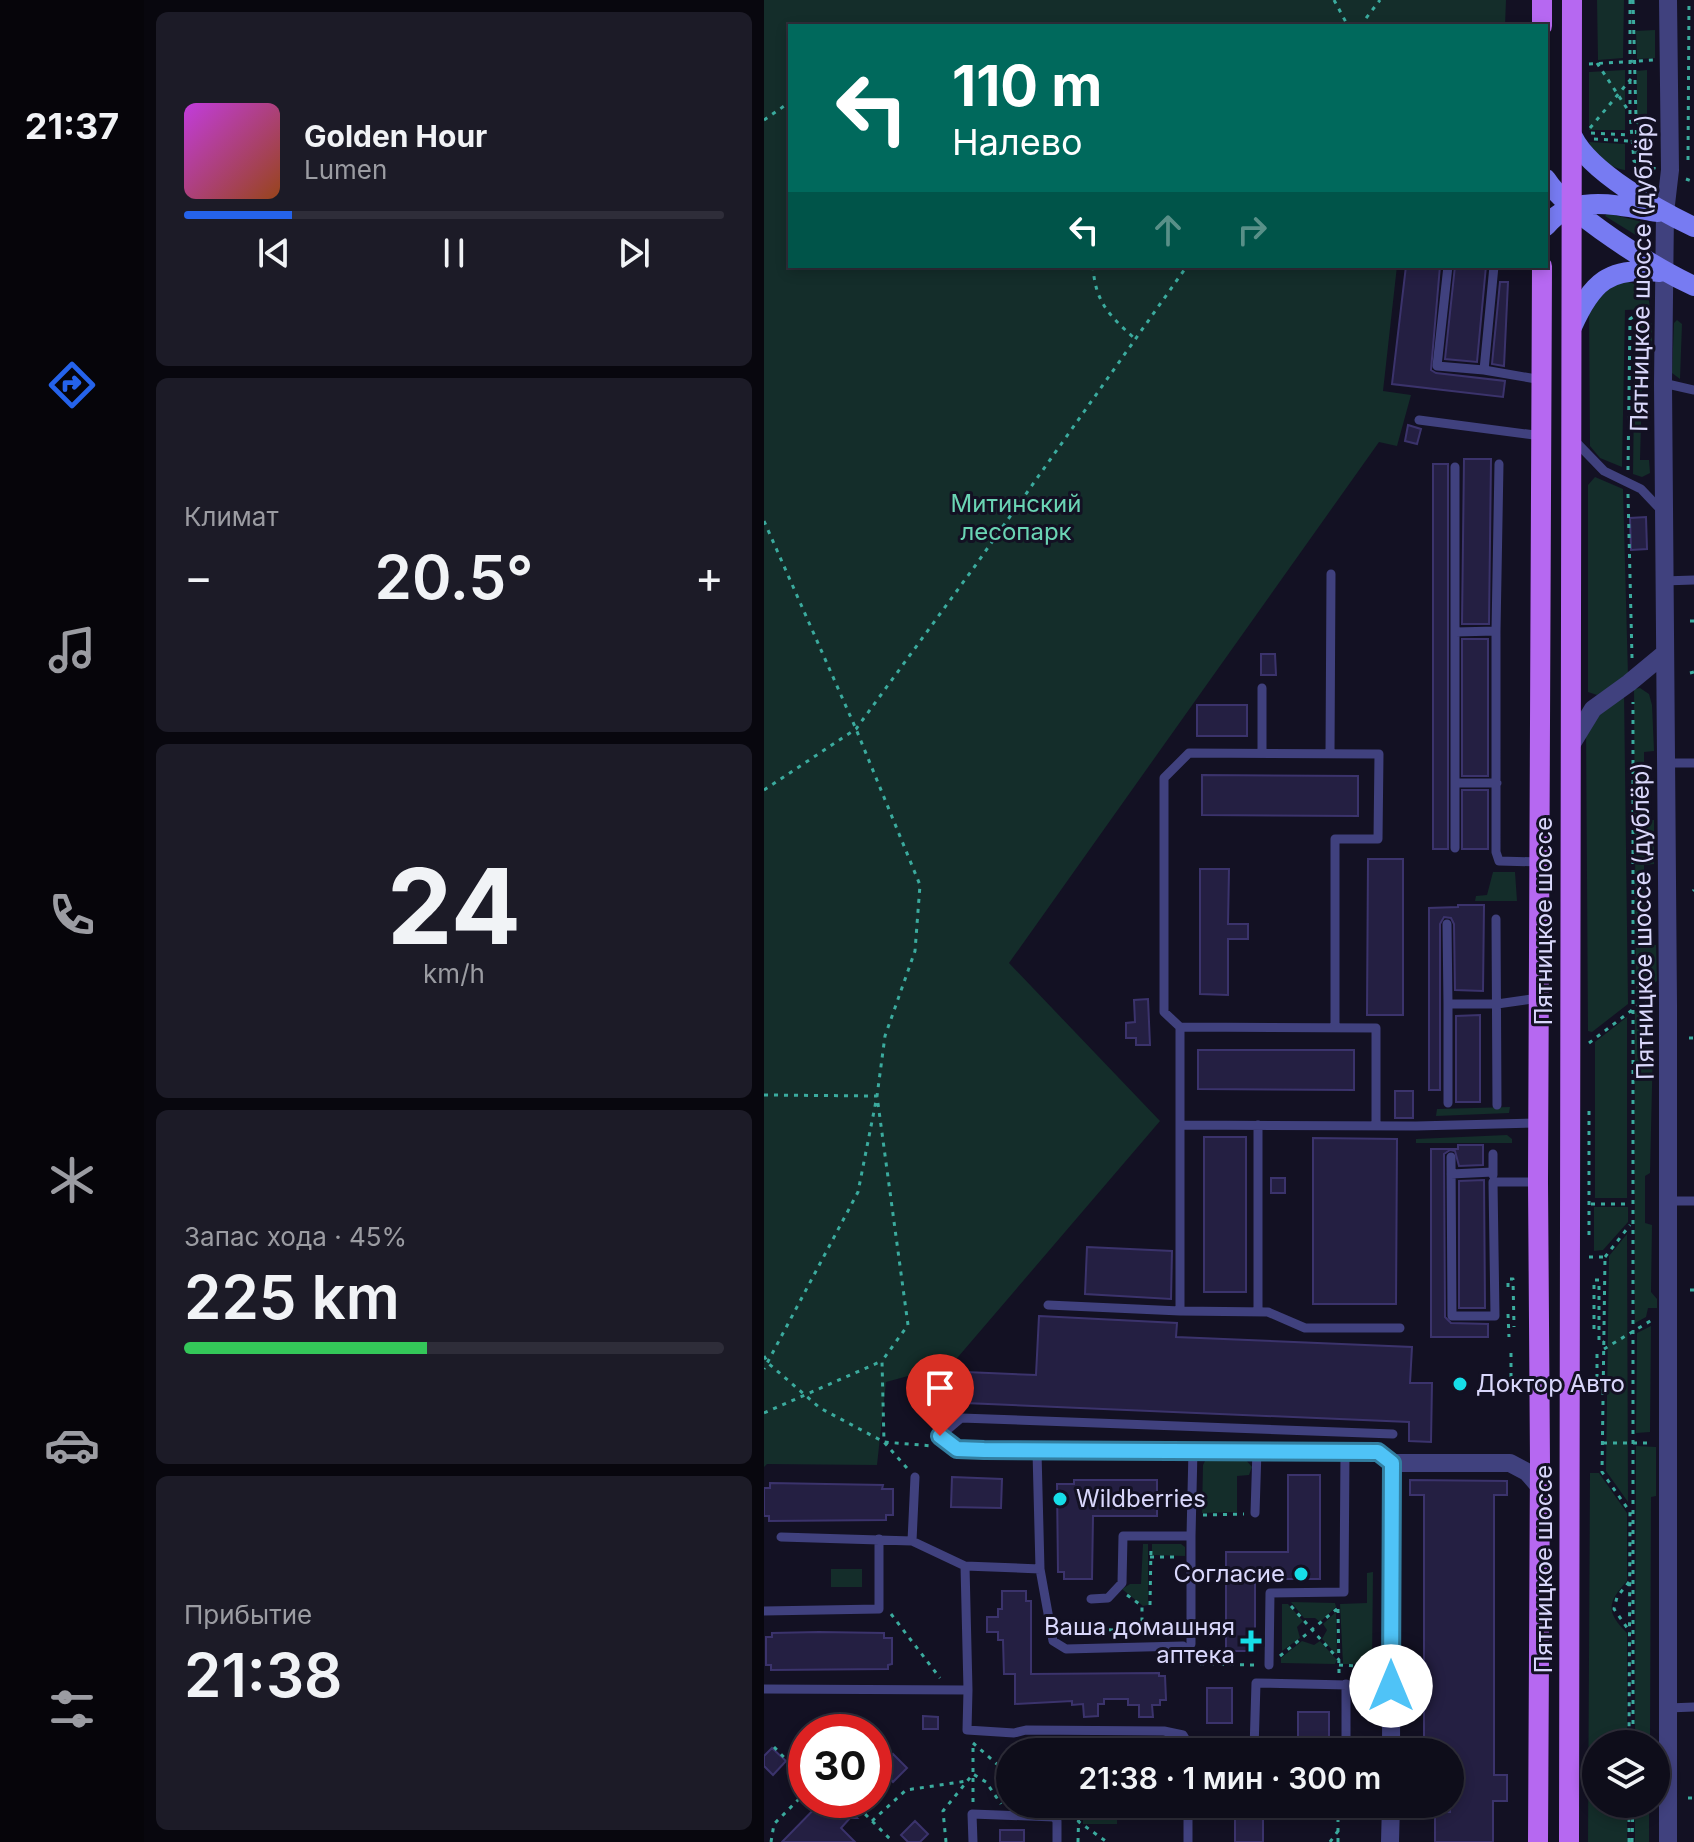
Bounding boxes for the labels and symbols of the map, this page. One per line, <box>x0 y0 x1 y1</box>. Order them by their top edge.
street label: Пятницкое шоссе (дублёр) <box>1624 114 1659 432</box>
park label: Митинский лесопарк <box>951 489 1081 546</box>
street label: Пятницкое шоссе (дублёр) <box>1625 762 1660 1080</box>
street label: Пятницкое шоссе <box>1529 817 1558 1025</box>
pin <box>906 1354 974 1436</box>
place label: Доктор Авто <box>1476 1369 1625 1398</box>
marker: Доктор Авто <box>1451 1375 1469 1393</box>
street label: Пятницкое шоссе <box>1529 1465 1558 1673</box>
place label: Wildberries <box>1076 1484 1206 1513</box>
marker: Wildberries <box>1051 1490 1069 1508</box>
place label: Согласие <box>1173 1559 1285 1588</box>
marker: Согласие <box>1292 1565 1310 1583</box>
place label: Ваша домашняя аптека <box>1044 1612 1235 1669</box>
marker: Ваша домашняя аптека <box>1242 1632 1260 1650</box>
position arrow <box>1349 1644 1433 1728</box>
speed limit sign: 30 <box>788 1714 892 1818</box>

